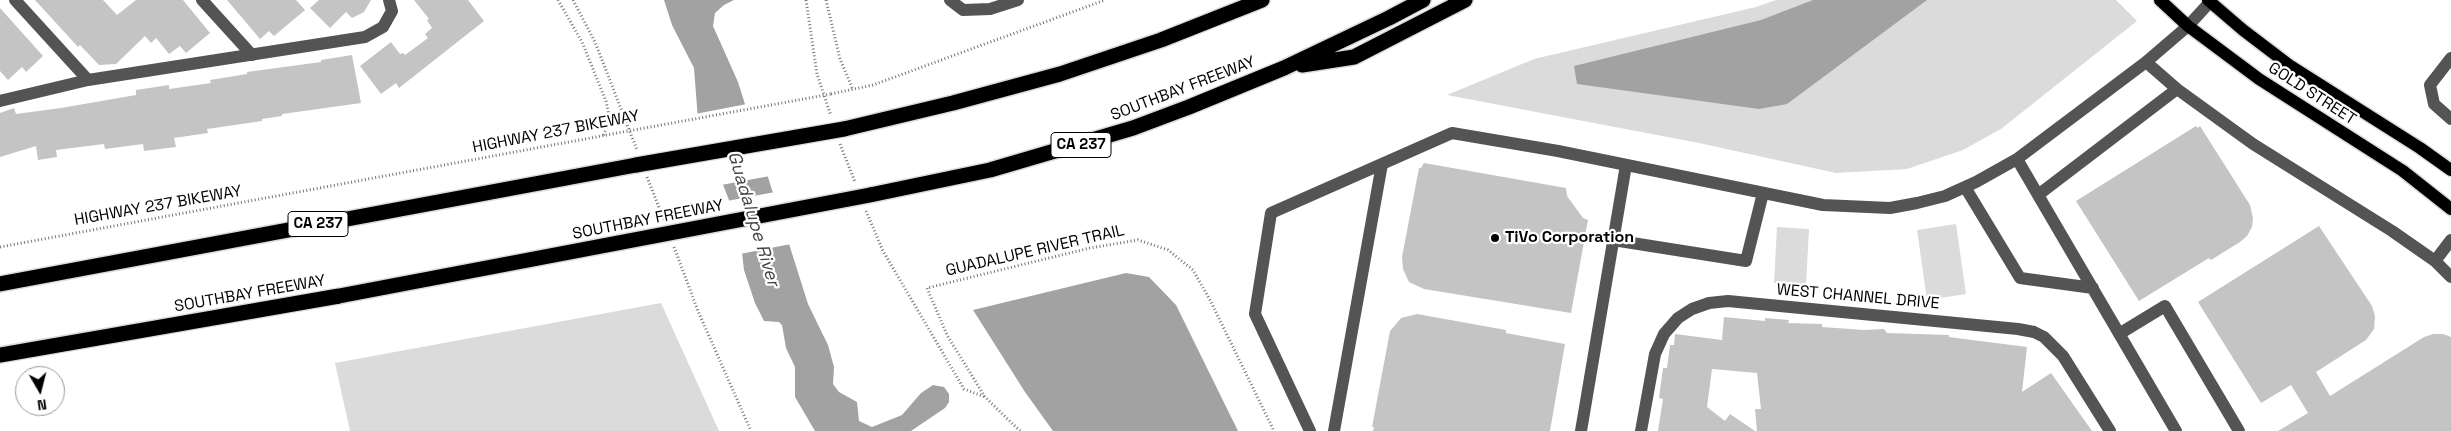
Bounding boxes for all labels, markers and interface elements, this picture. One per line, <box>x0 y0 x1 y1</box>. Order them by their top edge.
street label: SOUTHBAY FREEWAY <box>1108 53 1258 125</box>
street label: GOLD STREET <box>2264 58 2360 130</box>
street label: HIGHWAY 237 BIKEWAY <box>471 106 641 158</box>
road number: CA 237 <box>1051 132 1111 158</box>
water label: Guadalupe River <box>722 149 784 289</box>
street label: HIGHWAY 237 BIKEWAY <box>73 182 243 230</box>
street label: SOUTHBAY FREEWAY <box>571 196 725 244</box>
road number: CA 237 <box>288 212 348 236</box>
street label: GUADALUPE RIVER TRAIL <box>944 221 1126 281</box>
place label: TiVo Corporation <box>1505 228 1634 248</box>
marker: TiVo Corporation <box>1489 232 1501 244</box>
street label: SOUTHBAY FREEWAY <box>173 271 327 317</box>
street label: WEST CHANNEL DRIVE <box>1776 280 1940 314</box>
north arrow <box>15 366 65 416</box>
text: N <box>36 395 48 414</box>

